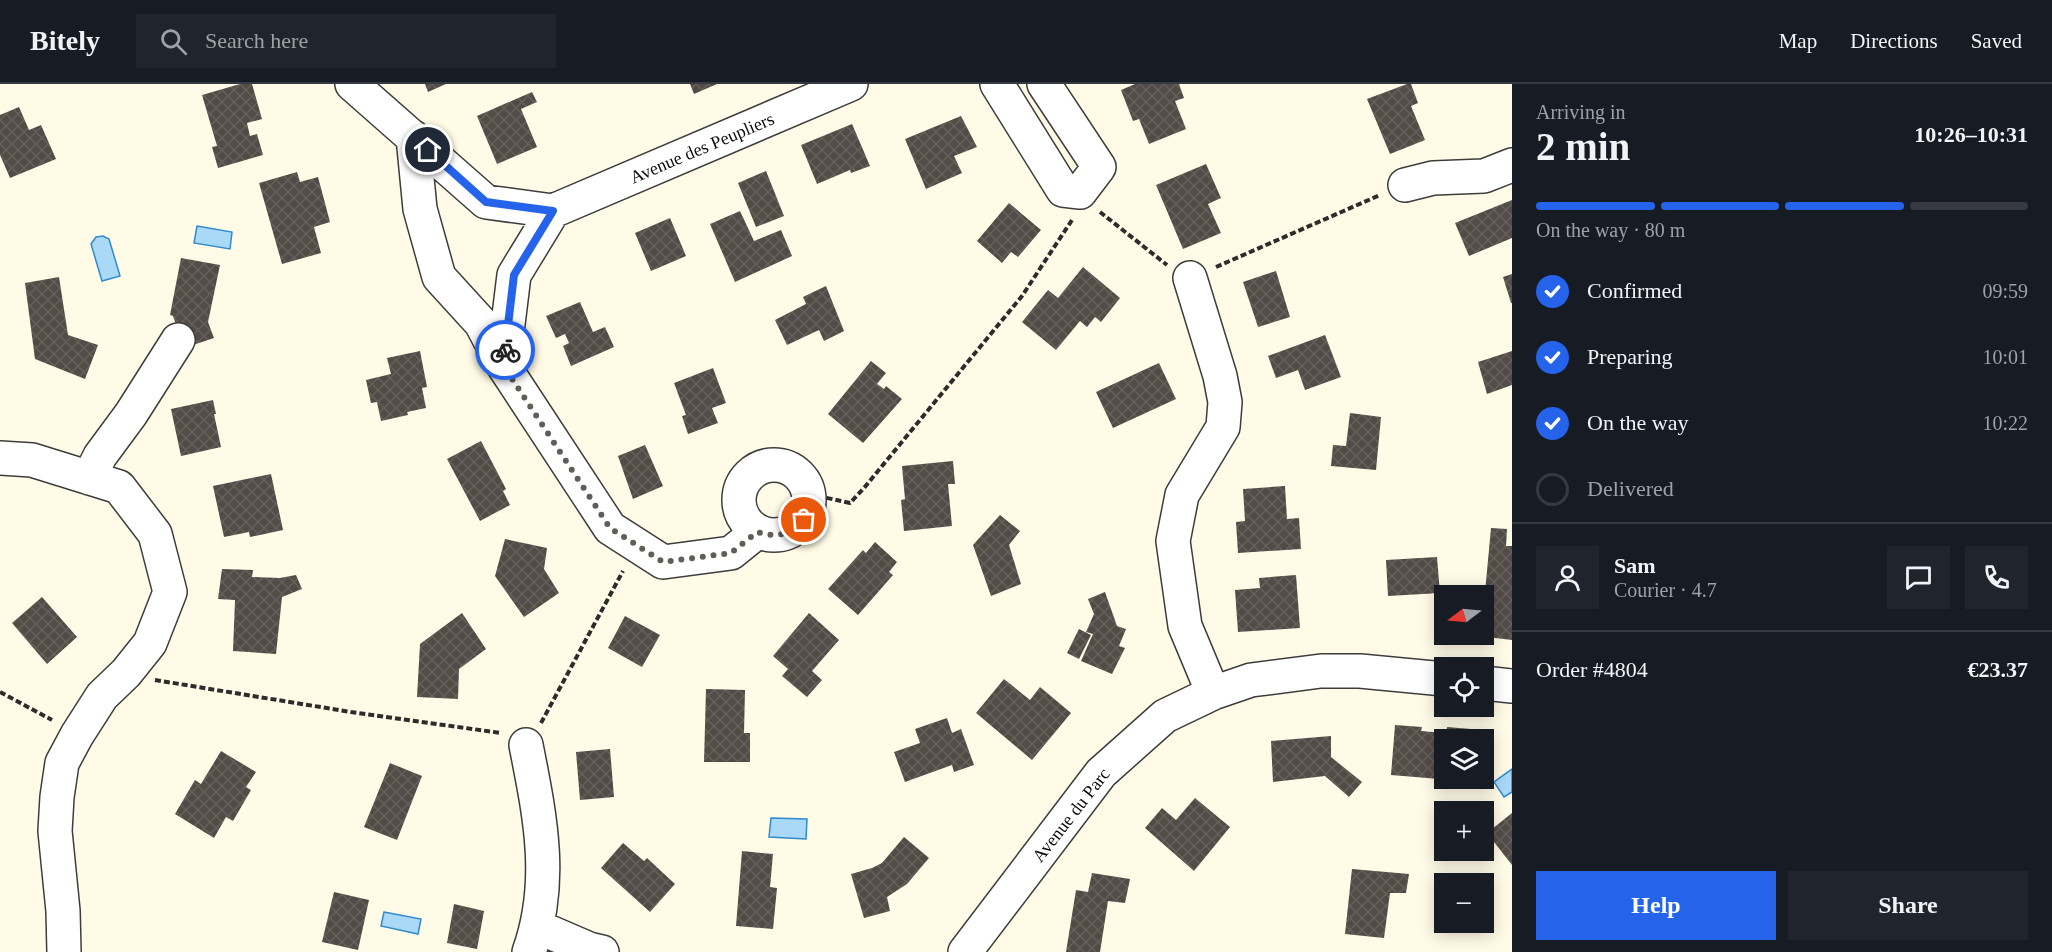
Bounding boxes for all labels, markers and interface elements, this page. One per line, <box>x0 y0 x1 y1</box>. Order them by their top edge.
search box <box>136 14 556 68</box>
text: Bitely <box>30 25 100 56</box>
icon: search <box>157 25 190 58</box>
text: Search here <box>205 28 308 53</box>
text: Map <box>1779 29 1817 53</box>
text: Directions <box>1850 29 1938 53</box>
text: Saved <box>1971 29 2022 53</box>
text: Arriving in <box>1536 101 1625 123</box>
street label: Avenue des Peupliers <box>627 109 777 187</box>
text: 10:26–10:31 <box>1914 122 2028 147</box>
pin <box>402 124 453 175</box>
text: 2 min <box>1536 125 1630 168</box>
icon: home <box>411 133 444 166</box>
text: On the way · 80 m <box>1536 219 1685 241</box>
icon: check <box>1536 275 1569 308</box>
text: Confirmed <box>1587 278 1682 303</box>
text: 09:59 <box>1982 280 2028 302</box>
courier <box>475 320 535 380</box>
icon: bike <box>489 334 522 367</box>
icon: check <box>1536 341 1569 374</box>
text: Preparing <box>1587 344 1673 369</box>
text: 10:01 <box>1982 346 2028 368</box>
icon: check <box>1536 407 1569 440</box>
text: On the way <box>1587 410 1688 435</box>
text: 10:22 <box>1982 412 2028 434</box>
text: Delivered <box>1587 476 1674 501</box>
pin <box>778 494 829 545</box>
icon: bag <box>787 503 820 536</box>
button: person <box>1536 546 1599 609</box>
button: chat <box>1887 546 1950 609</box>
button: phone <box>1965 546 2028 609</box>
text: Sam <box>1614 553 1656 578</box>
text: Courier · 4.7 <box>1614 579 1717 601</box>
north arrow <box>1434 585 1494 645</box>
map controls <box>1434 585 1494 933</box>
button: locate <box>1434 657 1494 717</box>
text: Order #4804 <box>1536 657 1648 682</box>
text: €23.37 <box>1968 657 2028 682</box>
button: layers <box>1434 729 1494 789</box>
street label: Avenue du Parc <box>1028 764 1114 866</box>
button: + <box>1434 801 1494 861</box>
button: Help <box>1536 871 1776 940</box>
button: Share <box>1788 871 2028 940</box>
button: − <box>1434 873 1494 933</box>

